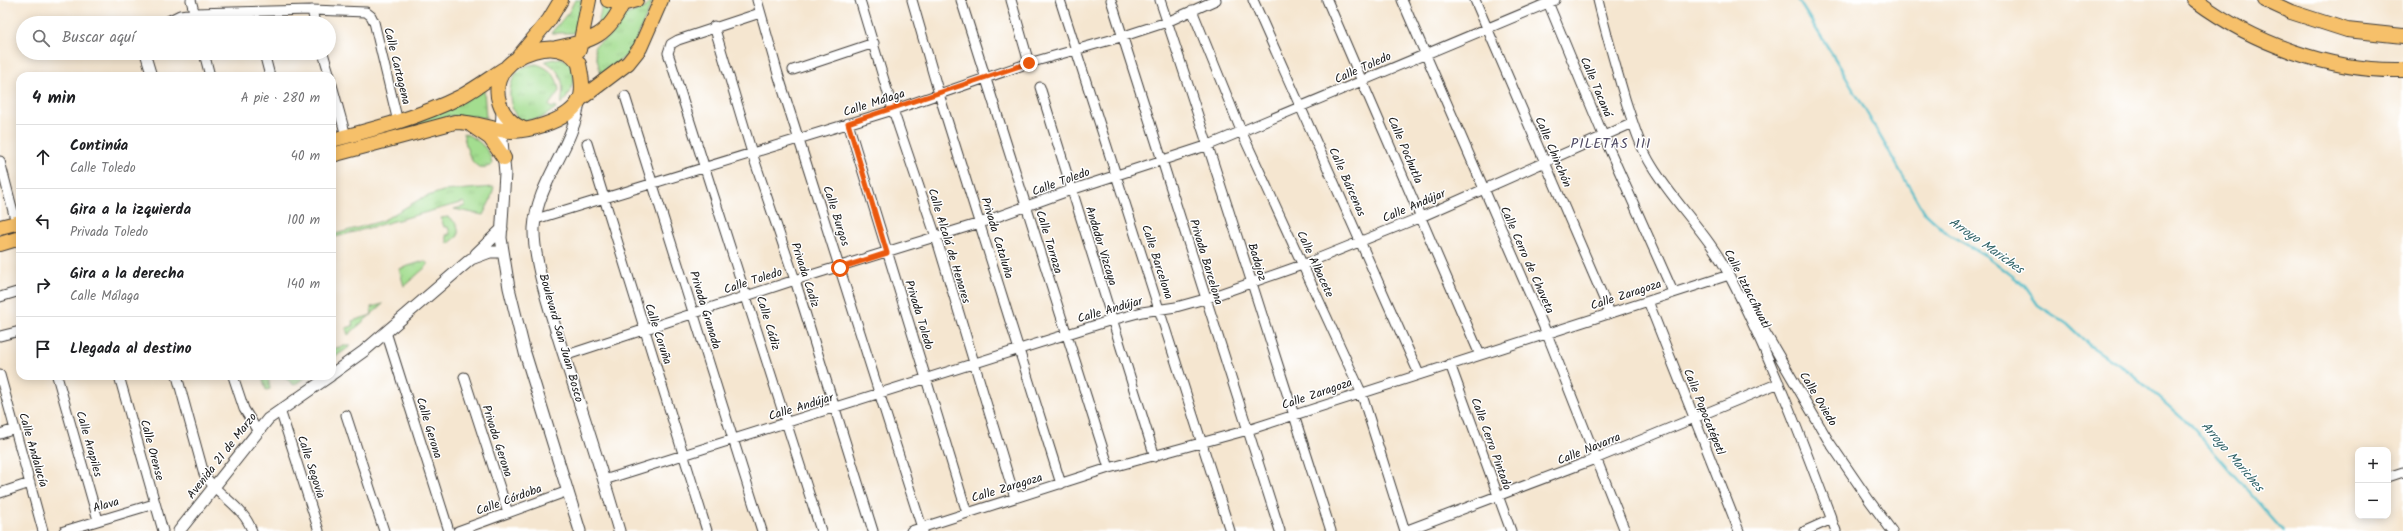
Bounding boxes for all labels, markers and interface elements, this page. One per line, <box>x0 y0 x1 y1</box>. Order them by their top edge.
search box <box>16 16 336 60</box>
street label: Calle Cartagena <box>378 25 416 107</box>
text: Buscar aquí <box>62 26 135 50</box>
icon: search <box>30 27 52 49</box>
street label: Calle Toledo <box>1331 47 1395 89</box>
route end <box>1020 54 1038 72</box>
street label: Calle Tacaná <box>1575 54 1618 121</box>
street label: Calle Málaga <box>841 84 908 122</box>
text: 4 min <box>32 85 76 112</box>
text: A pie · 280 m <box>241 88 320 109</box>
street label: Calle Pochutla <box>1382 113 1428 187</box>
street label: Calle Chinchón <box>1530 114 1576 190</box>
district label: PILETAS III <box>1571 133 1651 155</box>
text: Continúa <box>70 134 128 158</box>
street label: Calle Bárcenas <box>1323 144 1371 220</box>
icon: ahead <box>32 146 54 168</box>
text: 40 m <box>291 146 320 167</box>
text: Calle Toledo <box>70 158 136 179</box>
street label: Calle Toledo <box>1029 163 1093 201</box>
street label: Calle Burgos <box>817 183 855 249</box>
street label: Calle Andújar <box>1379 184 1449 228</box>
street label: Calle Alcalá de Henares <box>922 186 976 306</box>
street label: Privada Cataluña <box>976 195 1019 281</box>
text: Gira a la izquierda <box>70 198 191 222</box>
street label: Calle Cerro de Chaveta <box>1495 203 1559 317</box>
street label: Andador Vizcaya <box>1080 204 1122 288</box>
street label: Calle Tarraza <box>1030 208 1068 276</box>
icon: left <box>32 210 54 232</box>
text: 100 m <box>287 210 320 231</box>
water label: Arroyo Mariches <box>1944 212 2029 281</box>
street label: Privada Barcelona <box>1184 217 1228 308</box>
text: Privada Toledo <box>70 222 148 243</box>
street label: Calle Barcelona <box>1136 222 1178 302</box>
street label: Calle Albacete <box>1291 227 1339 301</box>
street label: Privada Cadiz <box>786 240 824 310</box>
street label: Badajoz <box>1242 241 1272 283</box>
street label: Calle Iztaccíhuatl <box>1719 246 1775 332</box>
route start <box>831 259 849 277</box>
text: Gira a la derecha <box>70 262 184 286</box>
street label: Calle Toledo <box>721 263 785 299</box>
street label: Privada Granada <box>684 268 726 352</box>
street label: Boulevard San Juan Bosco <box>534 271 588 405</box>
icon: right <box>32 274 54 296</box>
text: 140 m <box>287 274 320 295</box>
street label: Calle Zaragoza <box>1588 274 1664 315</box>
street label: Privada Toledo <box>899 278 939 352</box>
text: Calle Málaga <box>70 286 139 307</box>
street label: Calle Andújar <box>1075 291 1146 328</box>
street label: Calle Cádiz <box>751 293 785 353</box>
street label: Calle Coruña <box>639 301 677 367</box>
text: Llegada al destino <box>70 337 192 361</box>
icon: arrive <box>32 338 54 360</box>
street label: Calle Popocatépetl <box>1678 366 1730 458</box>
street label: Calle Oviedo <box>1794 368 1842 430</box>
street label: Calle Zaragoza <box>1279 373 1355 415</box>
street label: Calle Andújar <box>766 388 837 426</box>
street label: Calle Gerona <box>411 395 447 461</box>
street label: Calle Cerro Pintado <box>1465 395 1517 493</box>
street label: Privada Gerona <box>476 403 518 480</box>
street label: Calle Arapiles <box>71 409 107 479</box>
street label: Avenida 21 de Marzo <box>182 409 262 503</box>
street label: Calle Andalucía <box>13 410 53 490</box>
street label: Calle Orense <box>135 417 169 483</box>
water label: Arroyo Mariches <box>2195 417 2270 498</box>
street label: Calle Navarra <box>1554 428 1624 470</box>
street label: Calle Segovia <box>292 433 330 501</box>
map controls <box>2355 447 2391 519</box>
button: + <box>2355 447 2391 483</box>
street label: Calle Zaragoza <box>969 468 1045 508</box>
street label: Calle Córdoba <box>473 479 545 521</box>
button: − <box>2355 483 2391 519</box>
street label: Alava <box>91 492 122 518</box>

